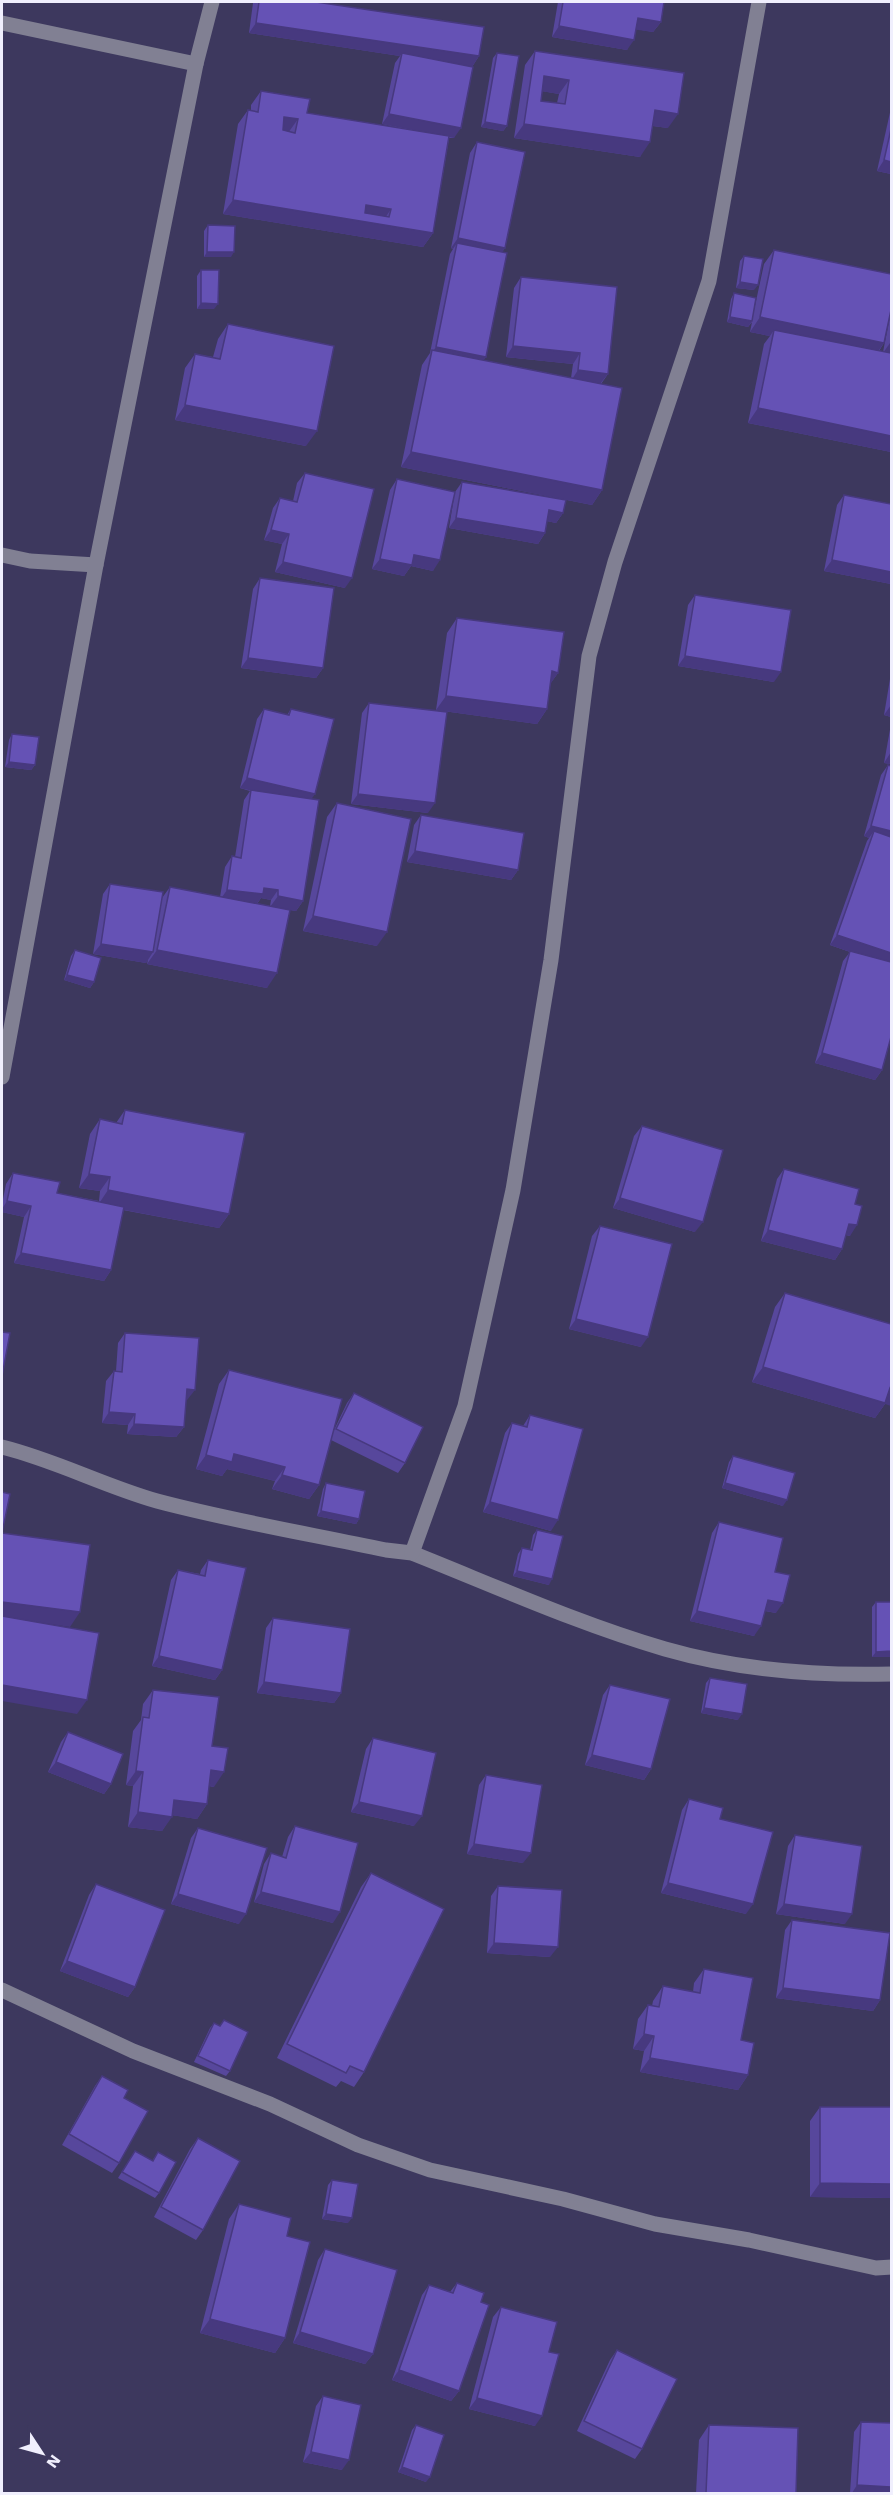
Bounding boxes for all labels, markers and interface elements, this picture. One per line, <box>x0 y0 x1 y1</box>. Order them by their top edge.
north arrow <box>12 2423 72 2483</box>
text: N <box>43 2451 65 2472</box>

